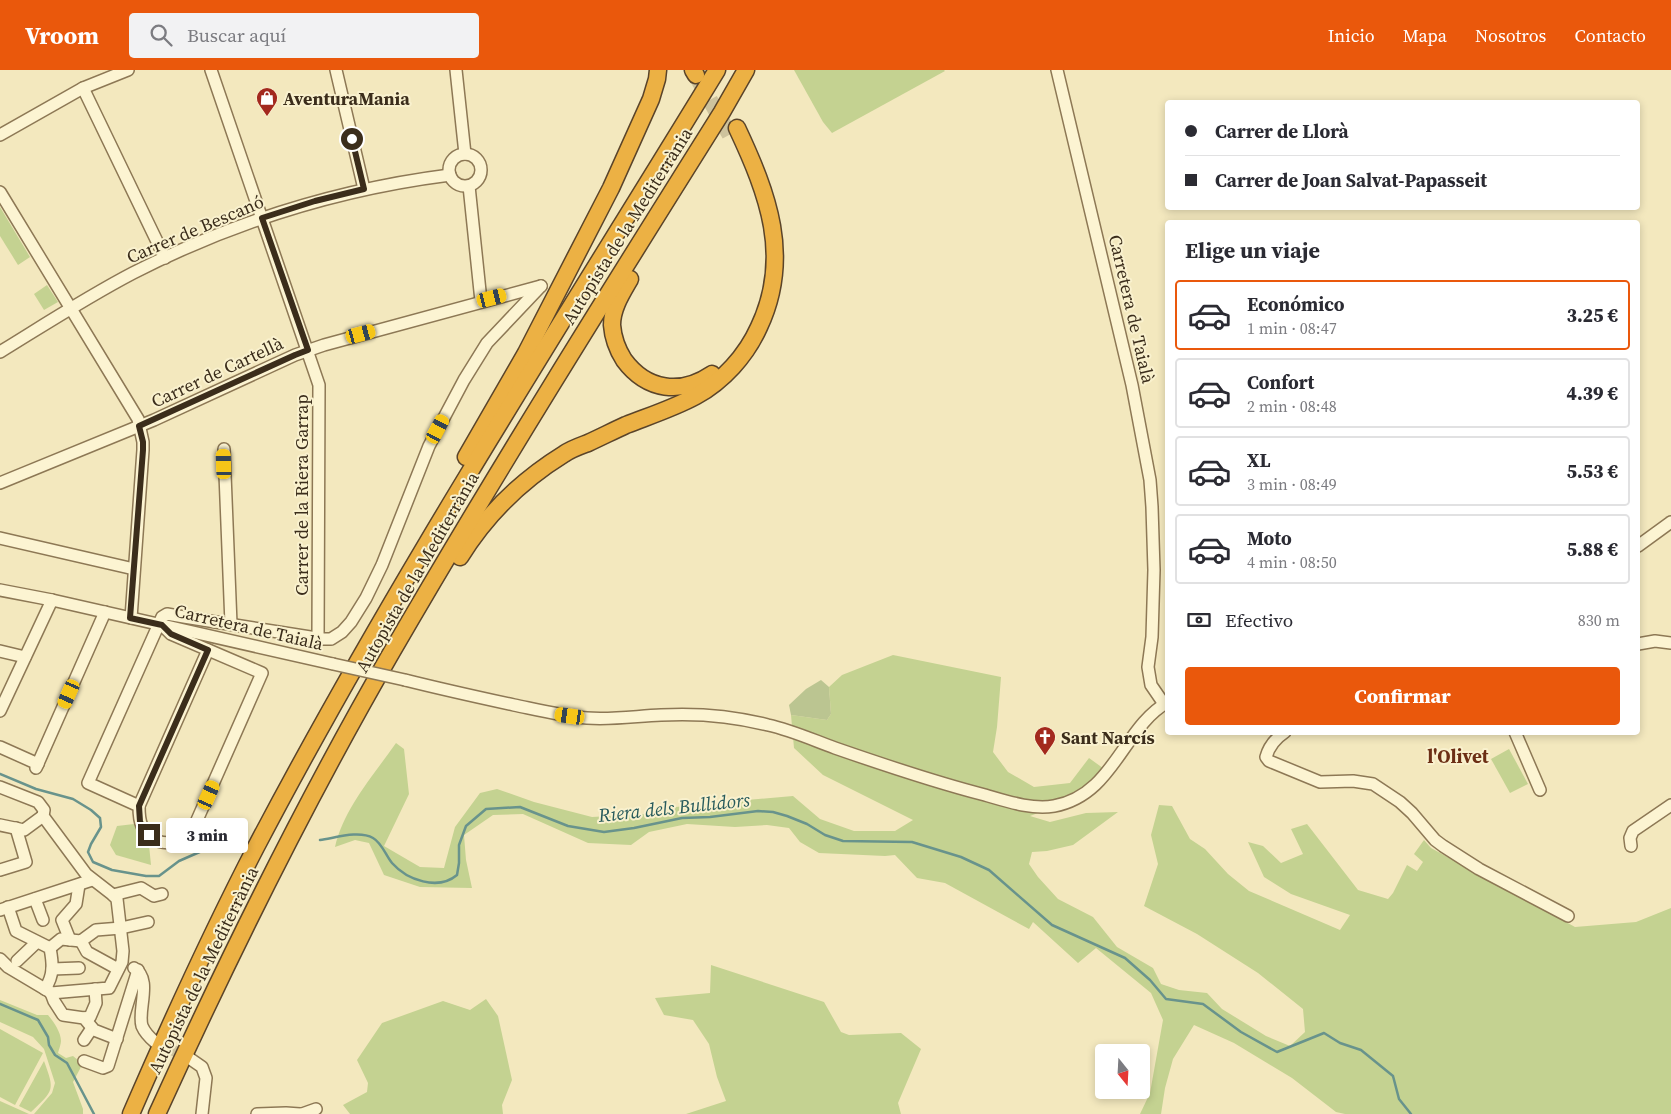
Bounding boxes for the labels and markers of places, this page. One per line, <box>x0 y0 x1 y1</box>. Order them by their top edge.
shop icon: AventuraMania <box>255 86 279 117</box>
place label: AventuraMania <box>283 86 410 111</box>
church icon: Sant Narcís <box>1033 725 1057 756</box>
place label: Sant Narcís <box>1061 725 1155 750</box>

